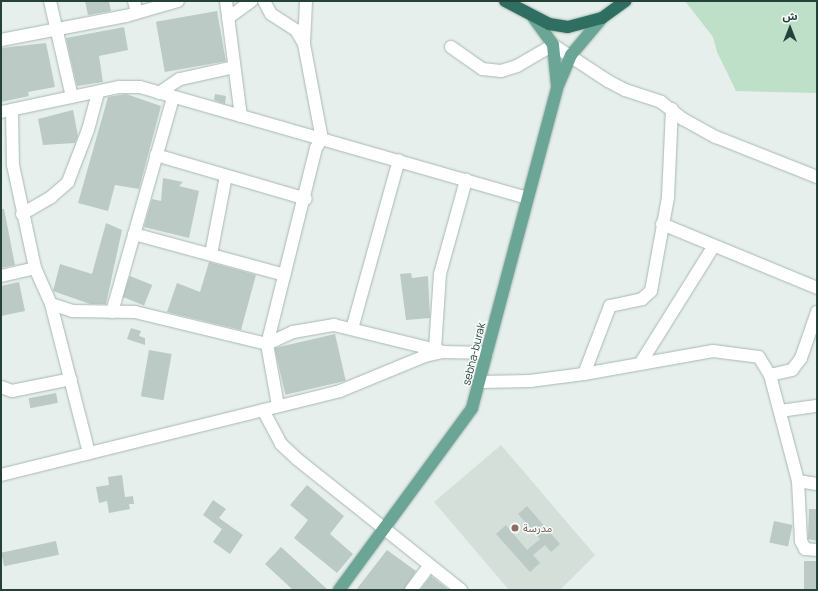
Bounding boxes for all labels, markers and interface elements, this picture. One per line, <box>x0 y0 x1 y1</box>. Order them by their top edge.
north arrow <box>770 8 810 48</box>
text: ش <box>782 8 798 23</box>
street label: sebha-burak <box>460 321 488 387</box>
place label: مدرسة <box>523 521 552 535</box>
marker: مدرسة <box>510 523 520 533</box>

